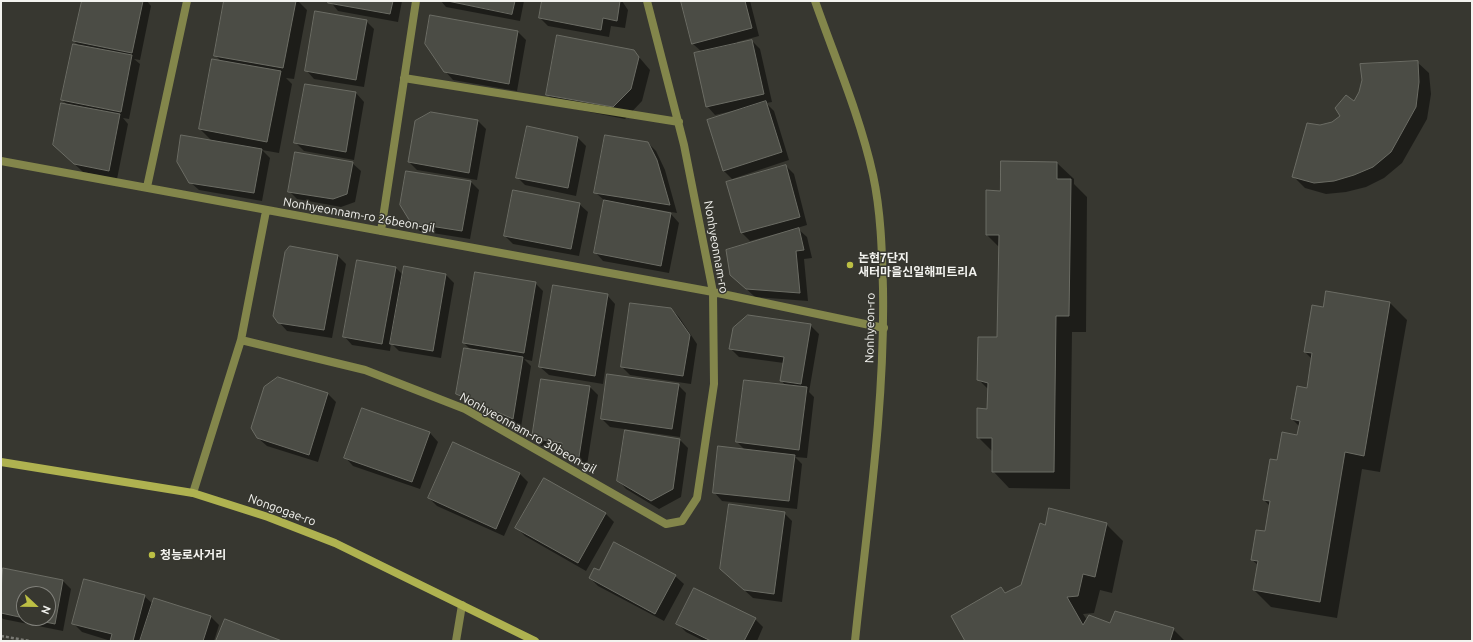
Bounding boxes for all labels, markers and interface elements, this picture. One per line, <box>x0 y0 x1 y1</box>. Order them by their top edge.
street label: Nonhyeonnam-ro 26beon-gil <box>282 195 436 235</box>
street label: Nonhyeonnam-ro <box>701 200 731 294</box>
place label: 논현7단지 새터마을신일해피트리A <box>858 251 977 279</box>
marker: 논현7단지 새터마을신일해피트리A <box>845 260 855 270</box>
street label: Nonhyeon-ro <box>862 293 878 363</box>
street label: Nonhyeonnam-ro 30beon-gil <box>457 389 599 477</box>
street label: Nongogae-ro <box>246 491 318 529</box>
place label: 청능로사거리 <box>160 548 226 562</box>
marker: 청능로사거리 <box>147 550 157 560</box>
north arrow <box>16 586 56 626</box>
text: N <box>39 604 53 616</box>

